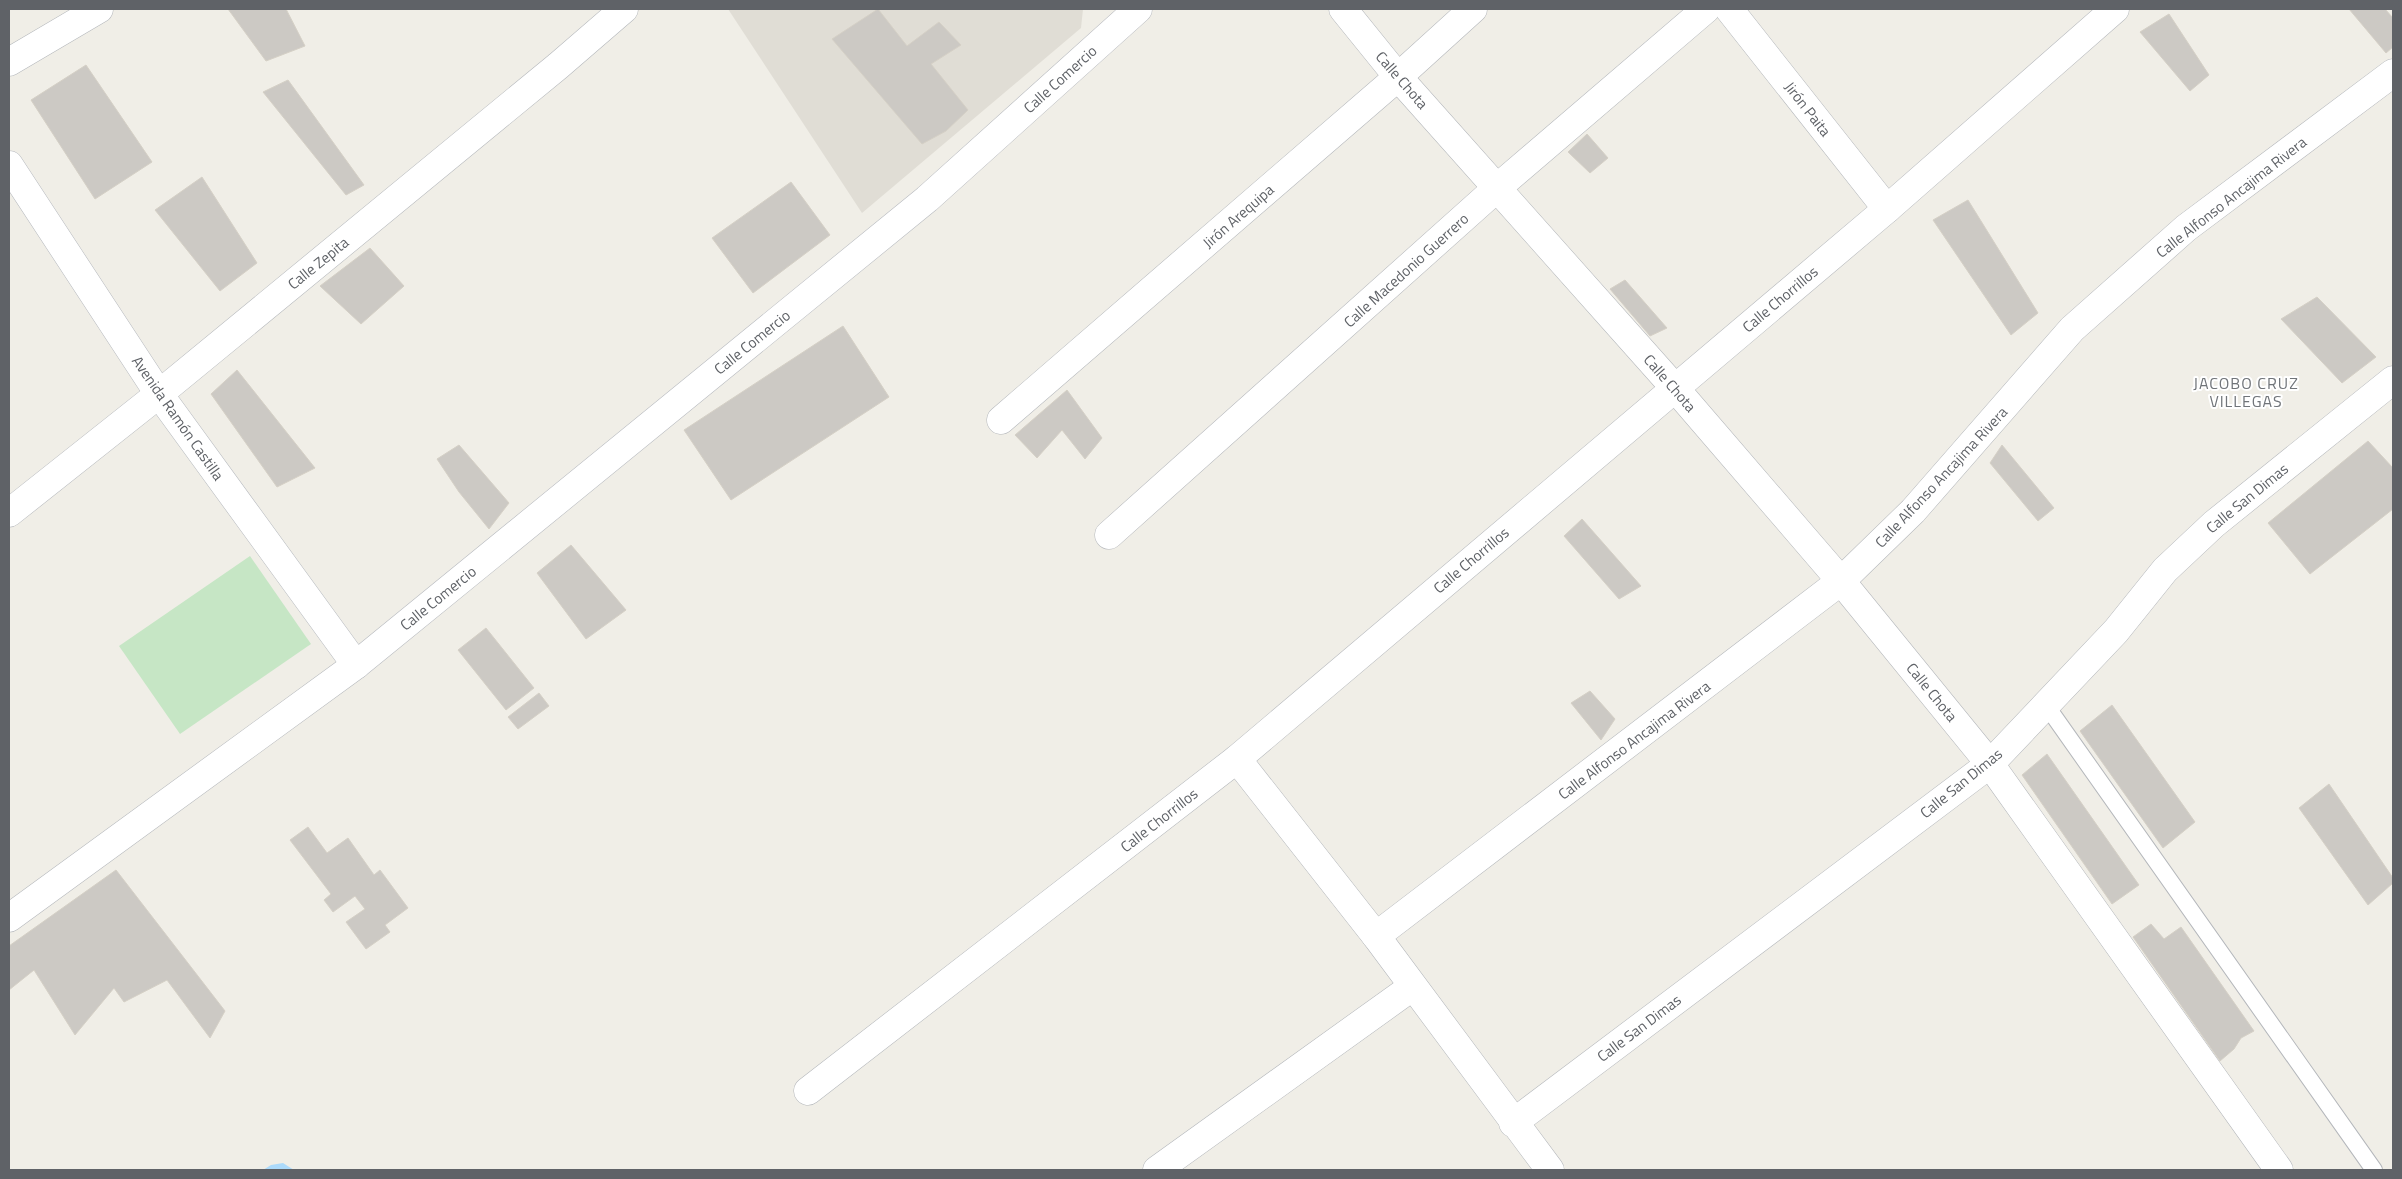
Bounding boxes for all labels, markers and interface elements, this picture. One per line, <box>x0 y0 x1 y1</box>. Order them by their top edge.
street label: Calle Comercio <box>1018 40 1102 118</box>
street label: Calle Chota <box>1370 46 1434 114</box>
street label: Jirón Paita <box>1779 77 1837 142</box>
street label: Calle Alfonso Ancajima Rivera <box>2151 130 2312 263</box>
street label: Jirón Arequipa <box>1197 178 1279 254</box>
street label: Calle Macedonio Guerrero <box>1338 207 1474 333</box>
street label: Calle Zepita <box>282 231 354 295</box>
street label: Calle Chorrillos <box>1737 260 1823 338</box>
street label: Calle Comercio <box>709 304 795 380</box>
street label: Calle Chota <box>1638 349 1702 417</box>
street label: Avenida Ramón Castilla <box>126 351 230 485</box>
district label: JACOBO CRUZ VILLEGAS <box>2193 371 2299 413</box>
street label: Calle Alfonso Ancajima Rivera <box>1869 401 2013 553</box>
street label: Calle San Dimas <box>2201 457 2293 539</box>
street label: Calle Chorrillos <box>1428 521 1514 599</box>
street label: Calle Comercio <box>395 560 481 636</box>
street label: Calle Chota <box>1901 657 1963 727</box>
street label: Calle Alfonso Ancajima Rivera <box>1553 675 1715 805</box>
street label: Calle San Dimas <box>1915 742 2007 824</box>
street label: Calle Chorrillos <box>1115 782 1203 858</box>
street label: Calle San Dimas <box>1592 989 1686 1067</box>

